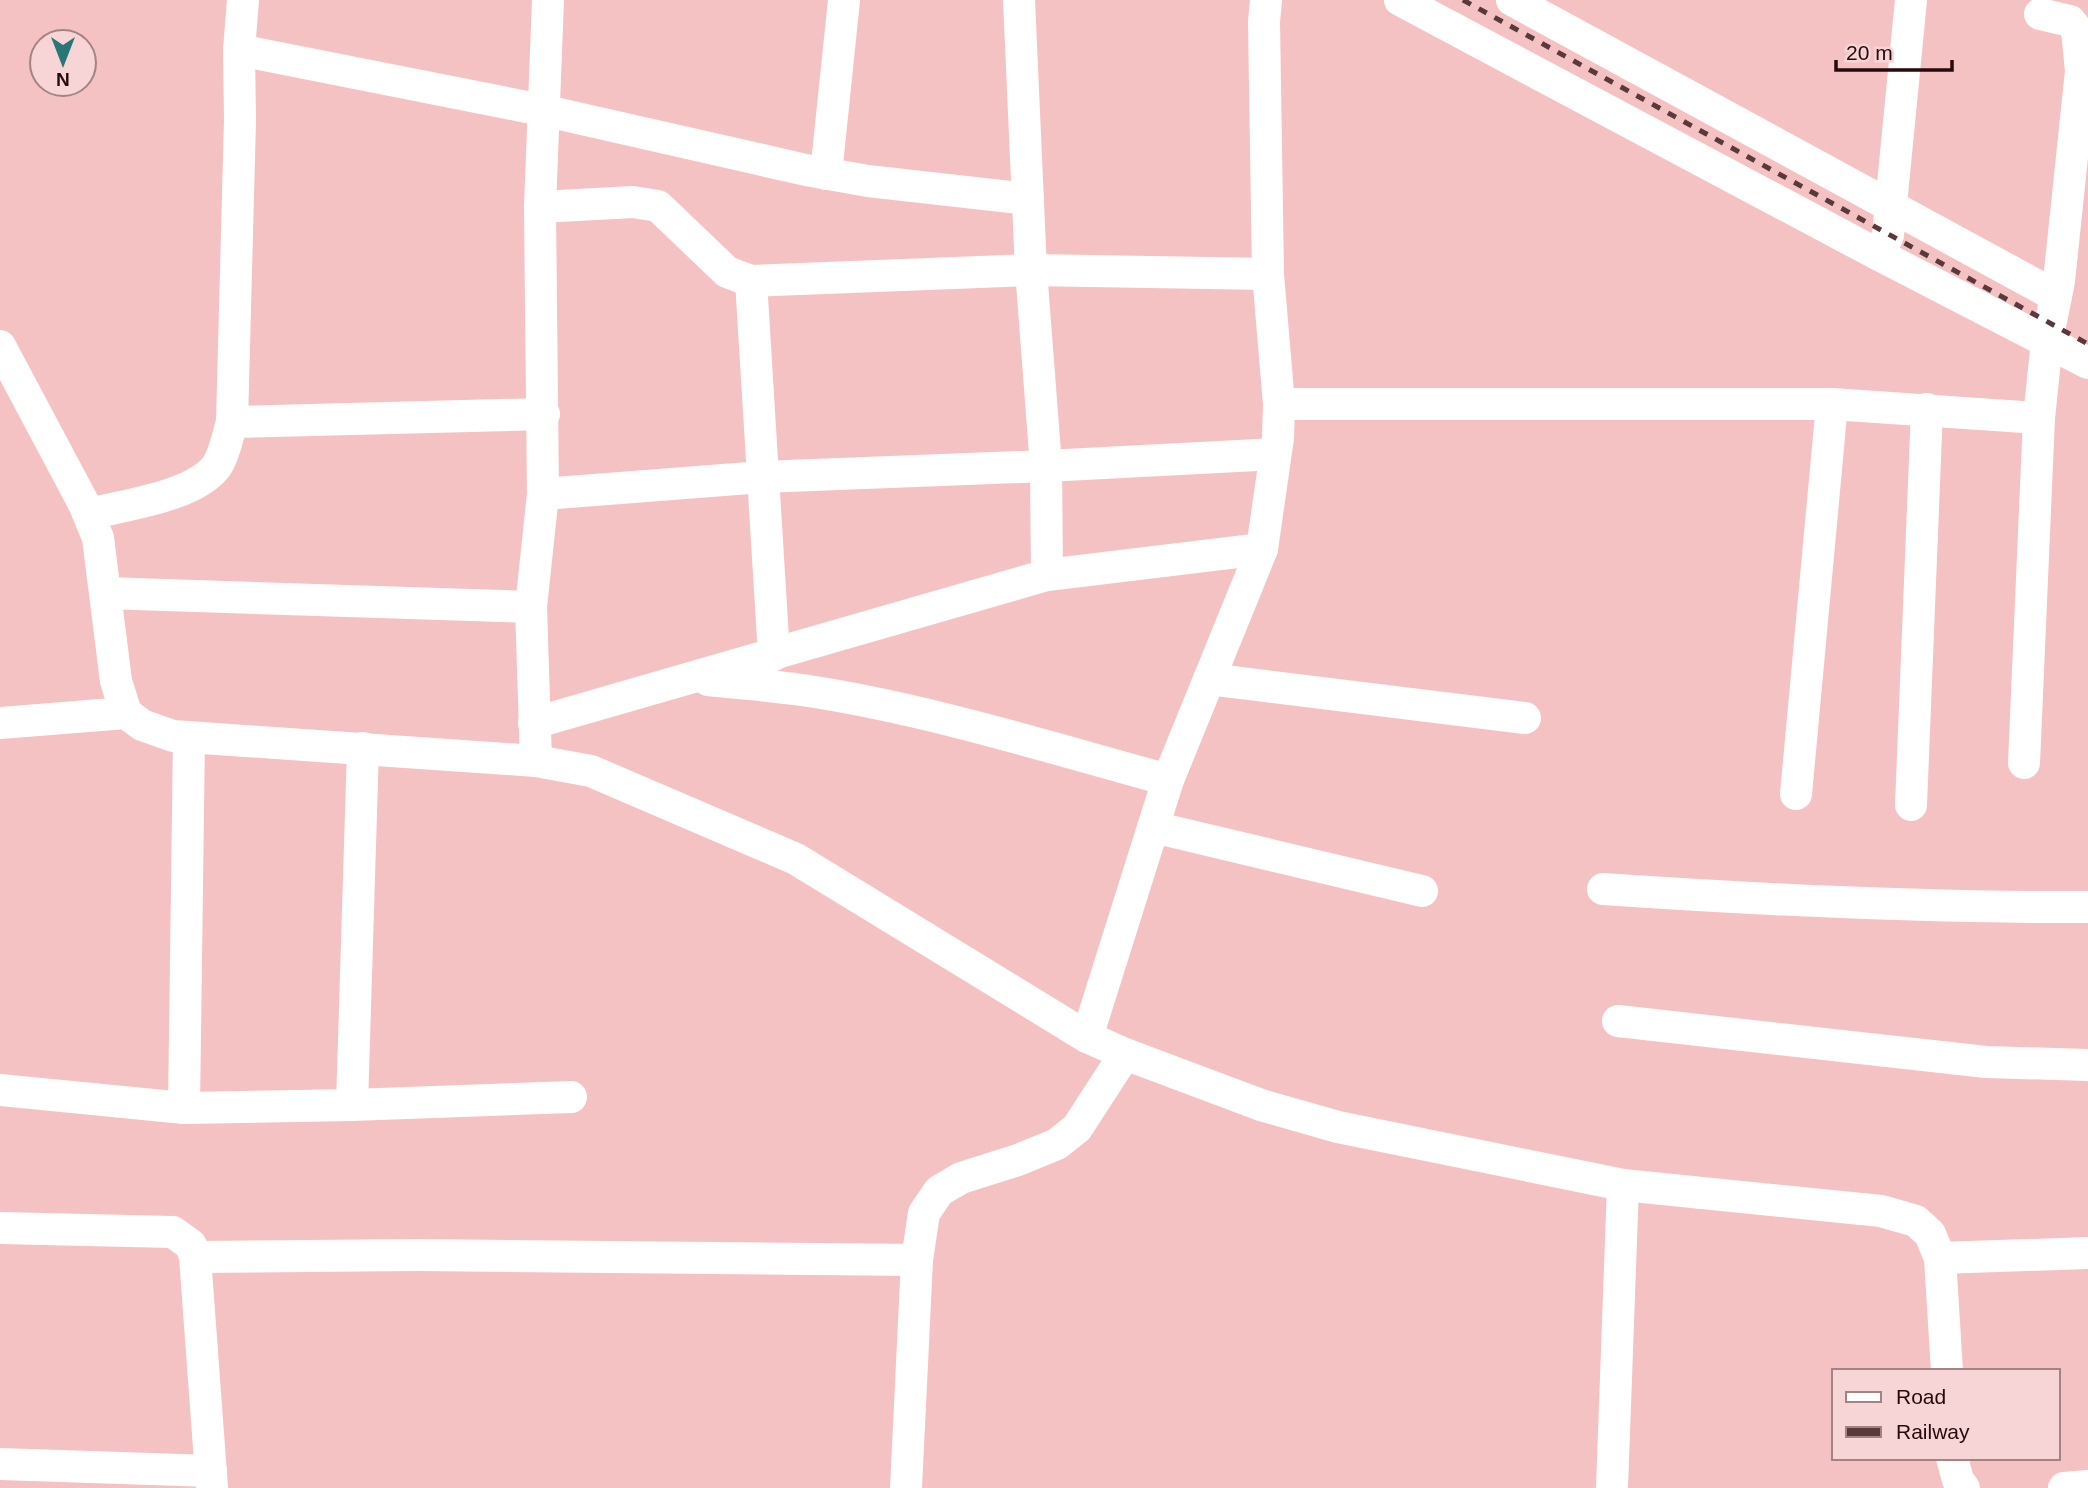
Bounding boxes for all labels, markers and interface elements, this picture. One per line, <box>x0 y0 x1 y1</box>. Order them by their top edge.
north arrow <box>28 28 98 98</box>
scale bar <box>1836 28 1952 72</box>
text: 20 m <box>1846 41 1893 64</box>
text: N <box>56 69 70 90</box>
legend <box>1832 1369 2060 1460</box>
text: Road <box>1896 1385 1946 1408</box>
text: Railway <box>1896 1420 1970 1443</box>

